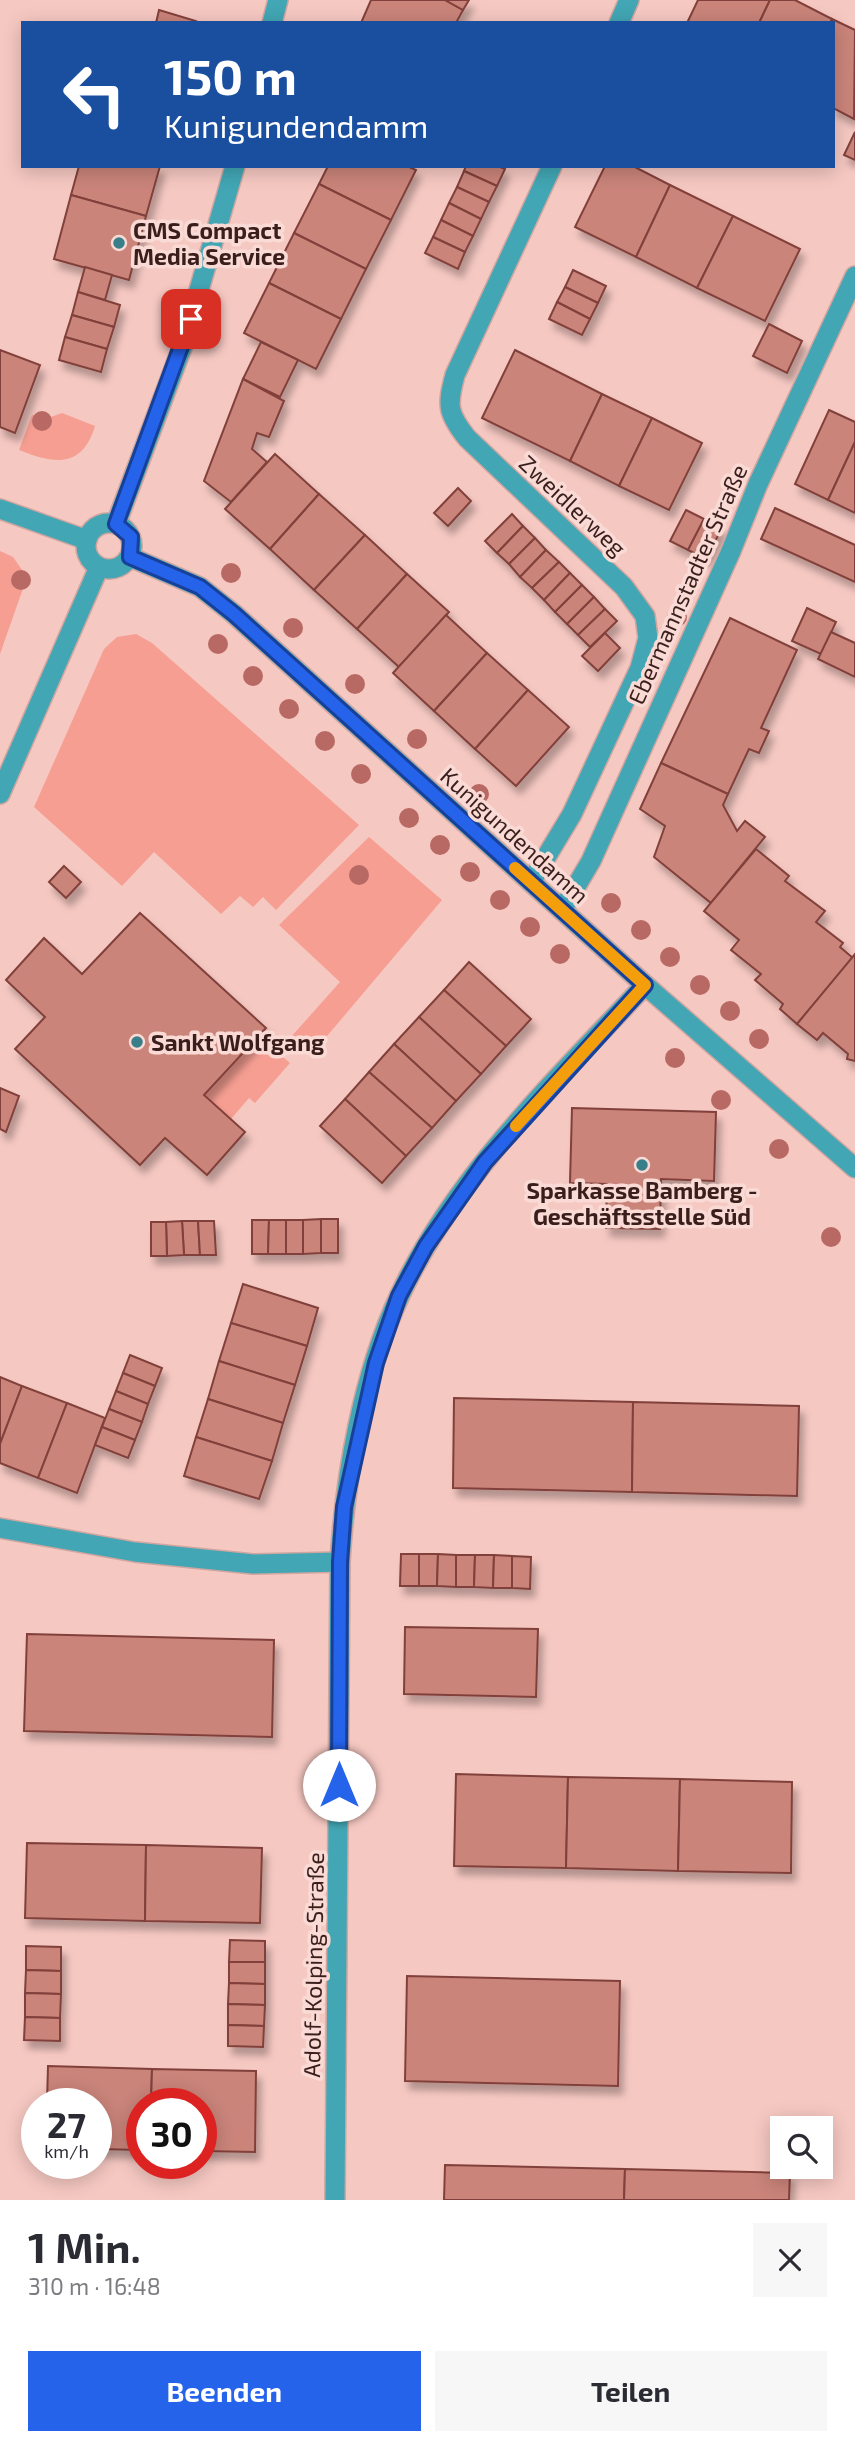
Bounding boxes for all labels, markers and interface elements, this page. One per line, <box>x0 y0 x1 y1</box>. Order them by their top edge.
text: 150 m <box>164 46 297 105</box>
icon: left <box>49 49 140 140</box>
text: Kunigundendamm <box>164 106 428 144</box>
place label: CMS Compact Media Service <box>133 216 285 270</box>
marker: CMS Compact Media Service <box>111 235 127 251</box>
pin <box>161 289 221 349</box>
icon: arrive <box>172 300 210 338</box>
street label: Zweidlerweg <box>514 449 632 562</box>
street label: Ebermannstadter Straße <box>621 460 753 708</box>
street label: Kunigundendamm <box>435 761 595 909</box>
place label: Sankt Wolfgang <box>151 1028 325 1056</box>
marker: Sankt Wolfgang <box>129 1034 145 1050</box>
marker: Sparkasse Bamberg - Geschäftsstelle Süd <box>634 1157 650 1173</box>
place label: Sparkasse Bamberg - Geschäftsstelle Süd <box>527 1176 757 1230</box>
position arrow <box>302 1748 376 1822</box>
street label: Adolf-Kolping-Straße <box>297 1852 329 2078</box>
speed limit sign: 30 <box>126 2088 217 2179</box>
text: 27 <box>47 2103 86 2145</box>
map controls <box>770 2116 833 2179</box>
button: search <box>770 2116 833 2179</box>
text: km/h <box>44 2140 89 2162</box>
text: 1 Min. <box>28 2221 141 2271</box>
button: close <box>753 2223 827 2297</box>
text: 310 m · 16:48 <box>28 2272 161 2300</box>
button: Beenden <box>28 2351 421 2431</box>
button: Teilen <box>435 2351 827 2431</box>

